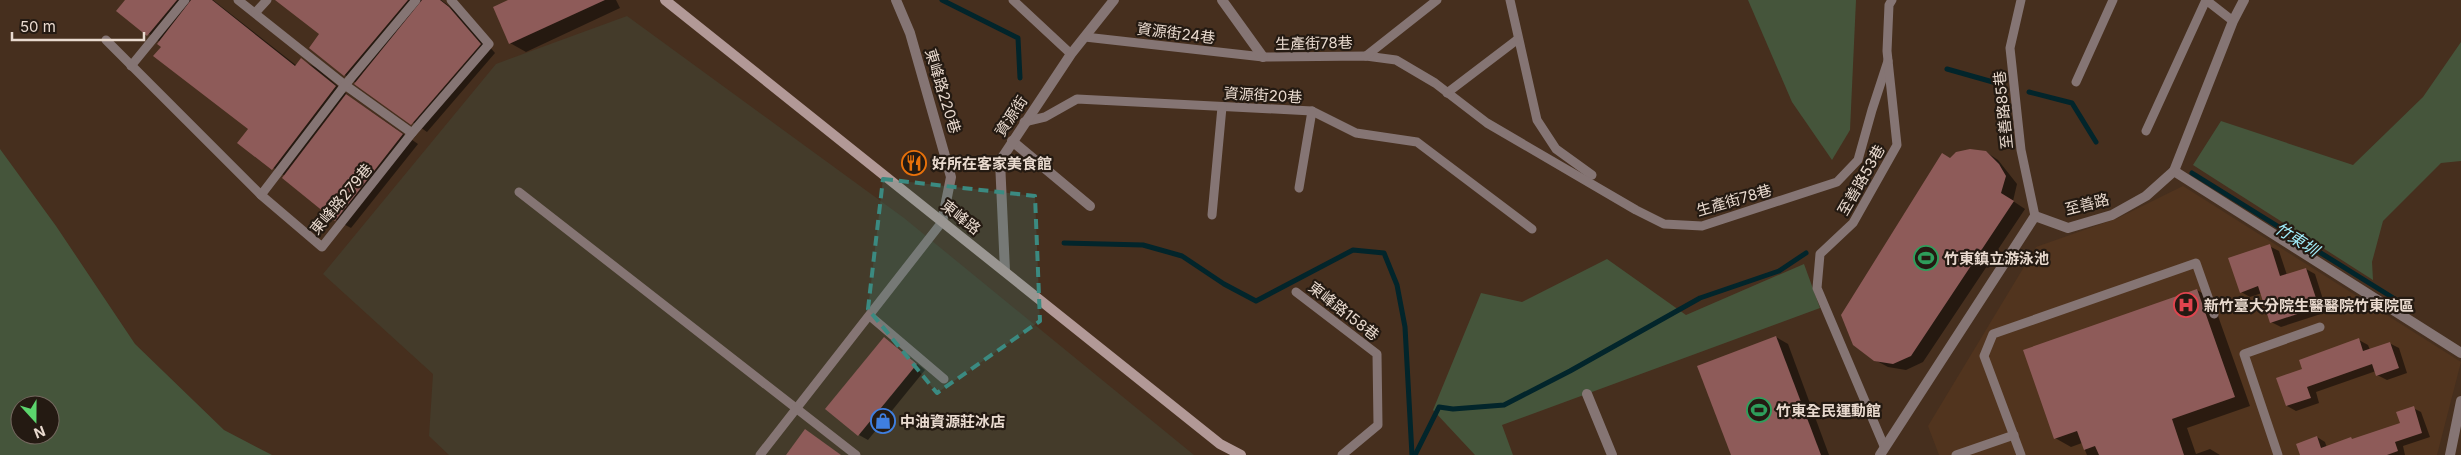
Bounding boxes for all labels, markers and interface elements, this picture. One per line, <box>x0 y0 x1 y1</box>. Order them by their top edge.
scale bar <box>12 10 145 42</box>
text: 50 m <box>20 17 56 36</box>
street label: 資源街24巷 <box>1136 19 1216 47</box>
street label: 生產街78巷 <box>1275 33 1353 53</box>
street label: 東峰路220巷 <box>921 46 965 136</box>
street label: 至善路85巷 <box>1989 70 2017 150</box>
street label: 資源街20巷 <box>1223 83 1303 107</box>
street label: 資源街 <box>991 92 1031 140</box>
street label: 至善路53巷 <box>1833 141 1889 219</box>
restaurant icon: 好所在客家美食館 <box>901 150 927 176</box>
place label: 好所在客家美食館 <box>932 154 1052 173</box>
street label: 東峰路279巷 <box>306 160 376 238</box>
street label: 生產街78巷 <box>1694 180 1774 220</box>
street label: 至善路 <box>2063 189 2111 219</box>
street label: 東峰路 <box>937 196 985 238</box>
water label: 竹東圳 <box>2271 218 2324 261</box>
sports icon: 竹東鎮立游泳池 <box>1913 245 1939 271</box>
place label: 竹東鎮立游泳池 <box>1944 249 2049 268</box>
street label: 東峰路158巷 <box>1305 278 1383 344</box>
hospital icon: 新竹臺大分院生醫醫院竹東院區 <box>2173 292 2199 318</box>
place label: 新竹臺大分院生醫醫院竹東院區 <box>2204 296 2414 315</box>
north arrow <box>10 395 60 445</box>
sports icon: 竹東全民運動館 <box>1746 397 1772 423</box>
place label: 竹東全民運動館 <box>1776 401 1881 420</box>
shop icon: 中油資源莊冰店 <box>870 408 896 434</box>
place label: 中油資源莊冰店 <box>900 412 1005 431</box>
text: N <box>32 423 48 442</box>

